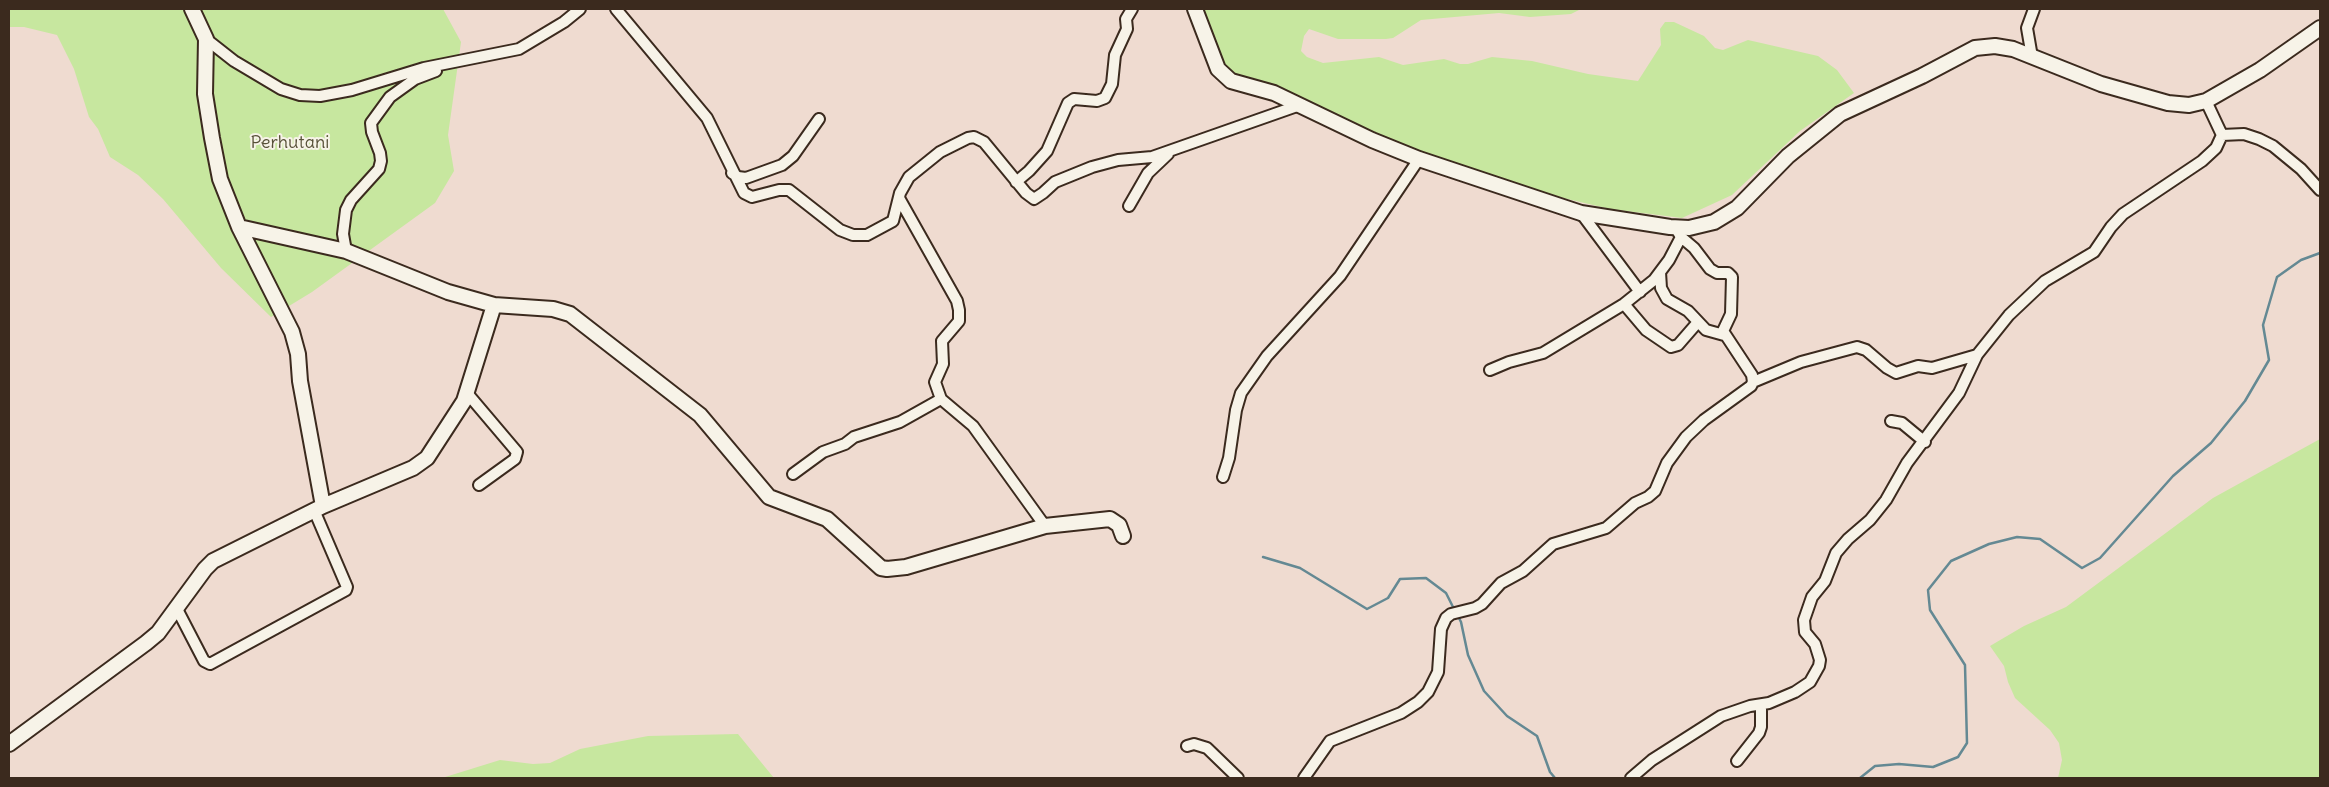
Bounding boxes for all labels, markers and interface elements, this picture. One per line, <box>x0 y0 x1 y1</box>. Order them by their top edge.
park label: Perhutani <box>251 132 329 154</box>

